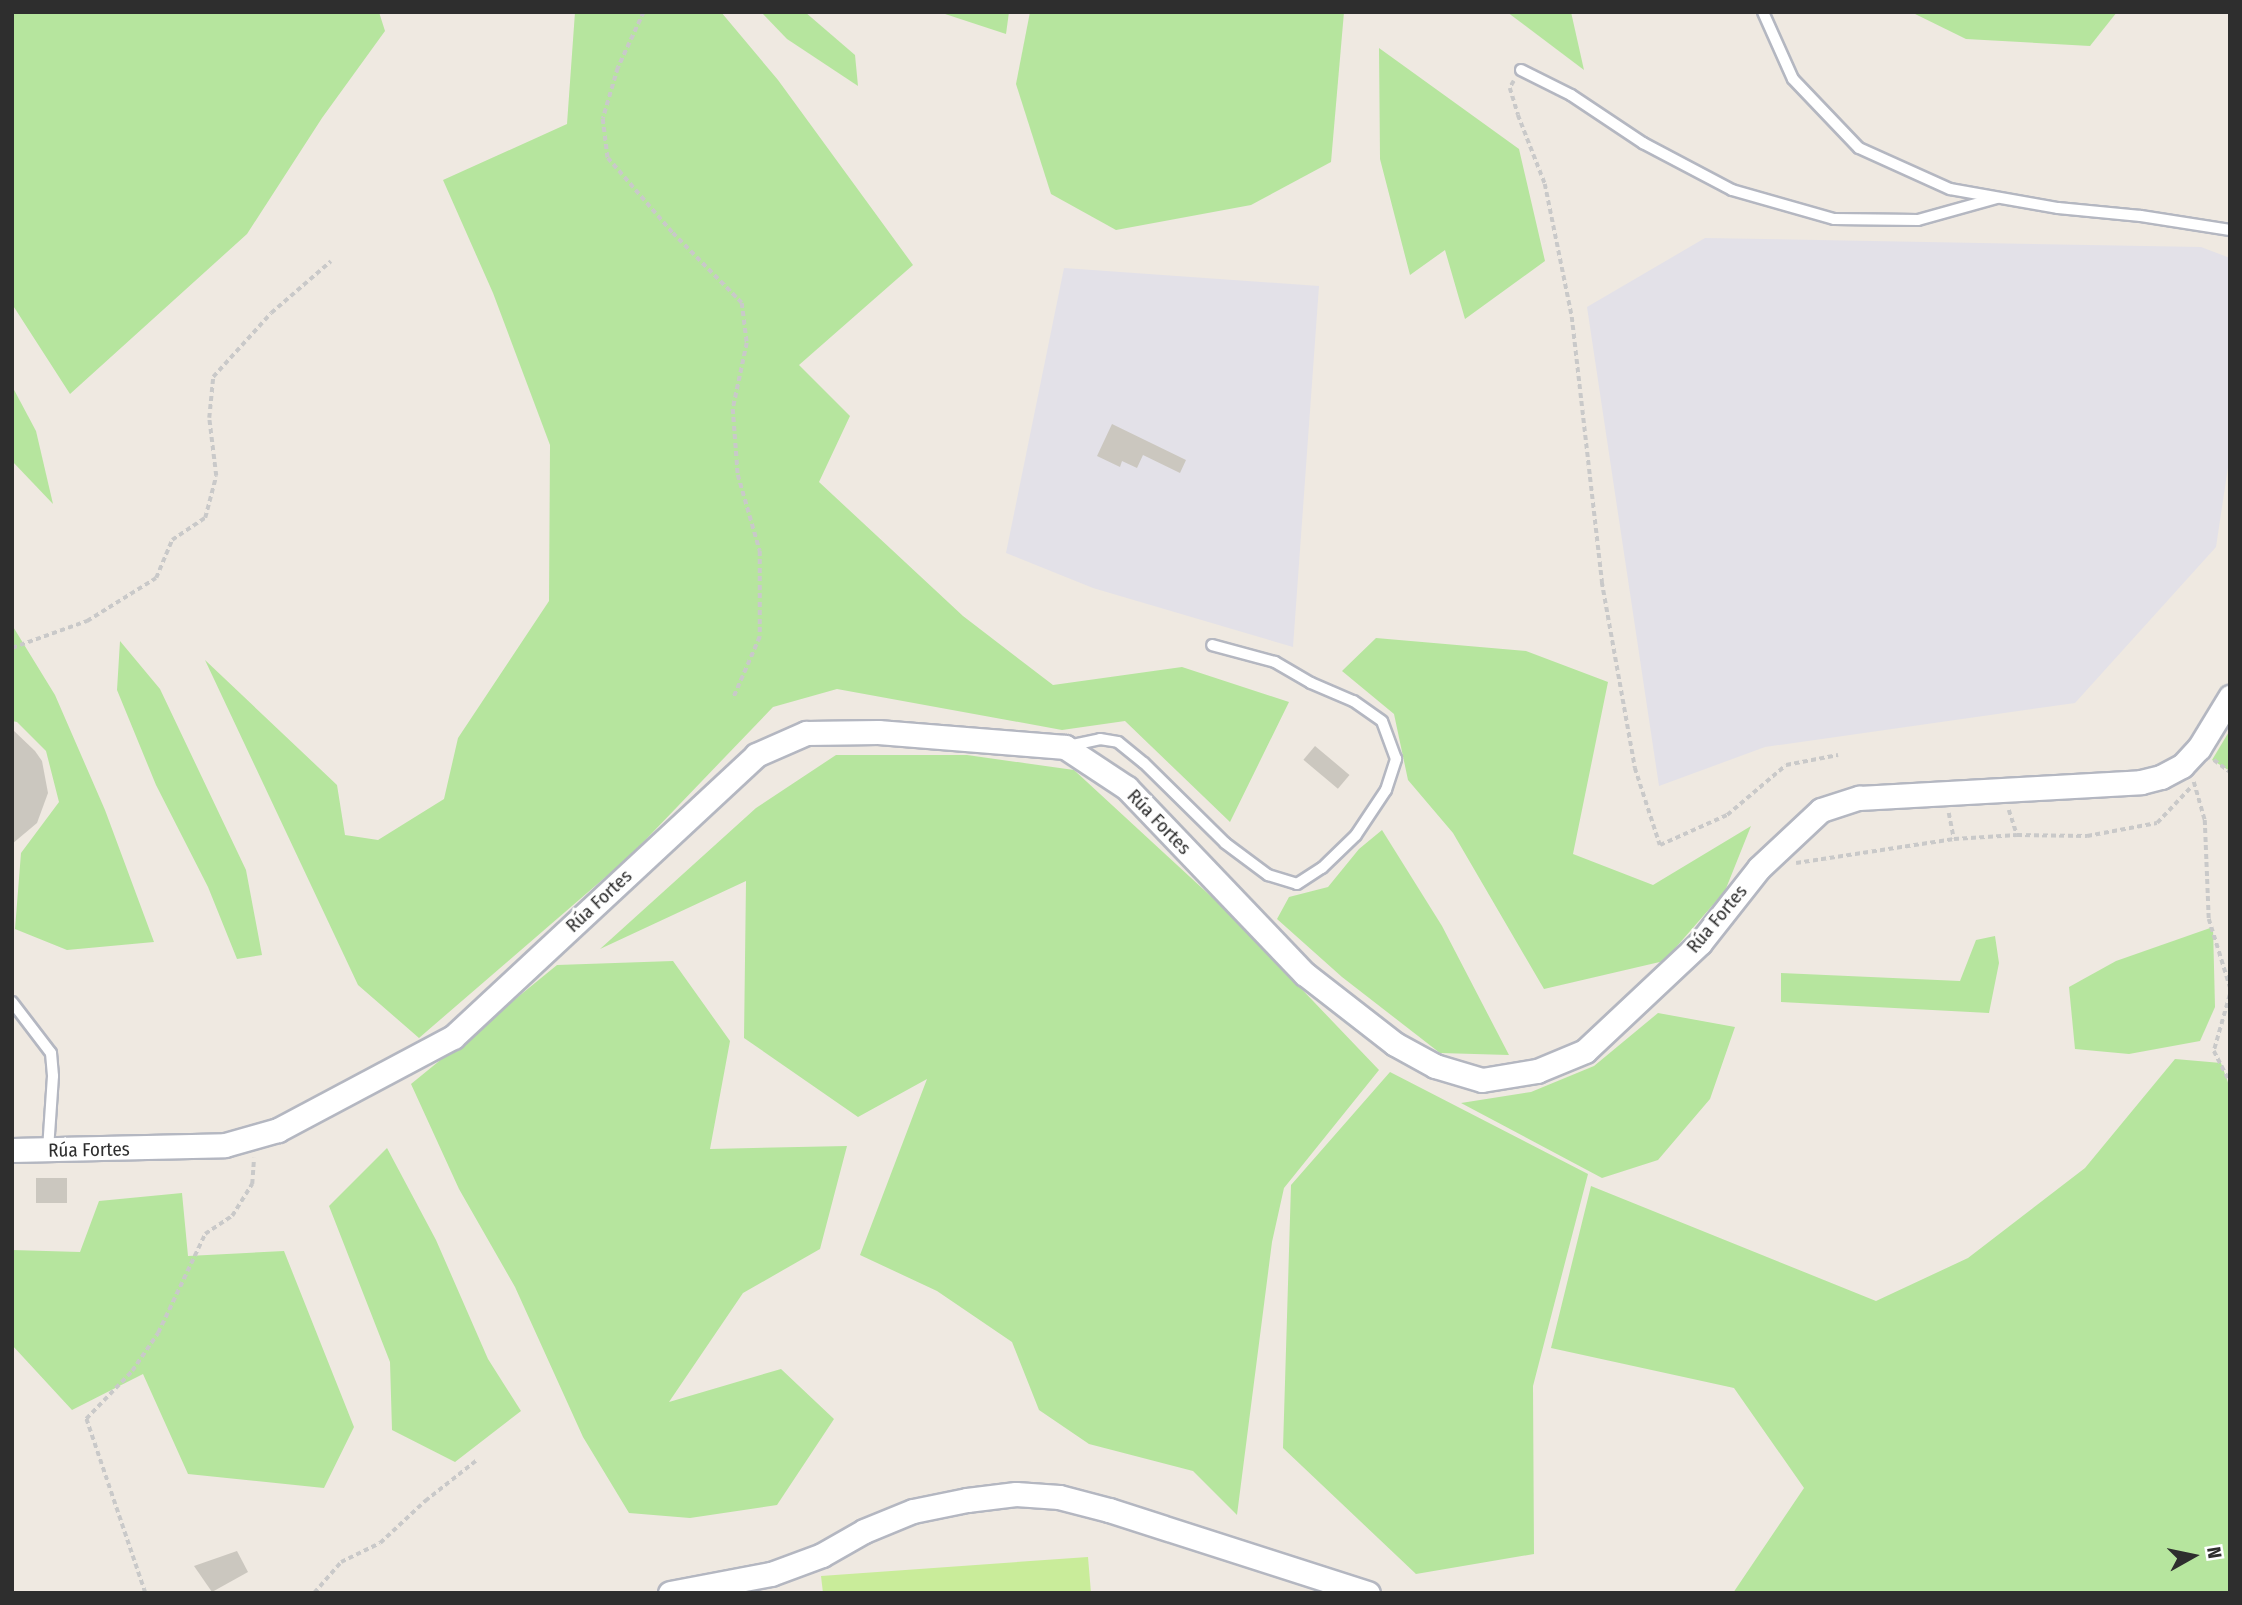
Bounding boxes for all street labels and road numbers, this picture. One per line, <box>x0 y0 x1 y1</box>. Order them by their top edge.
street label: Rúa Fortes <box>1122 785 1196 859</box>
street label: Rúa Fortes <box>561 865 637 937</box>
street label: Rúa Fortes <box>1682 880 1752 958</box>
street label: Rúa Fortes <box>48 1138 130 1162</box>

